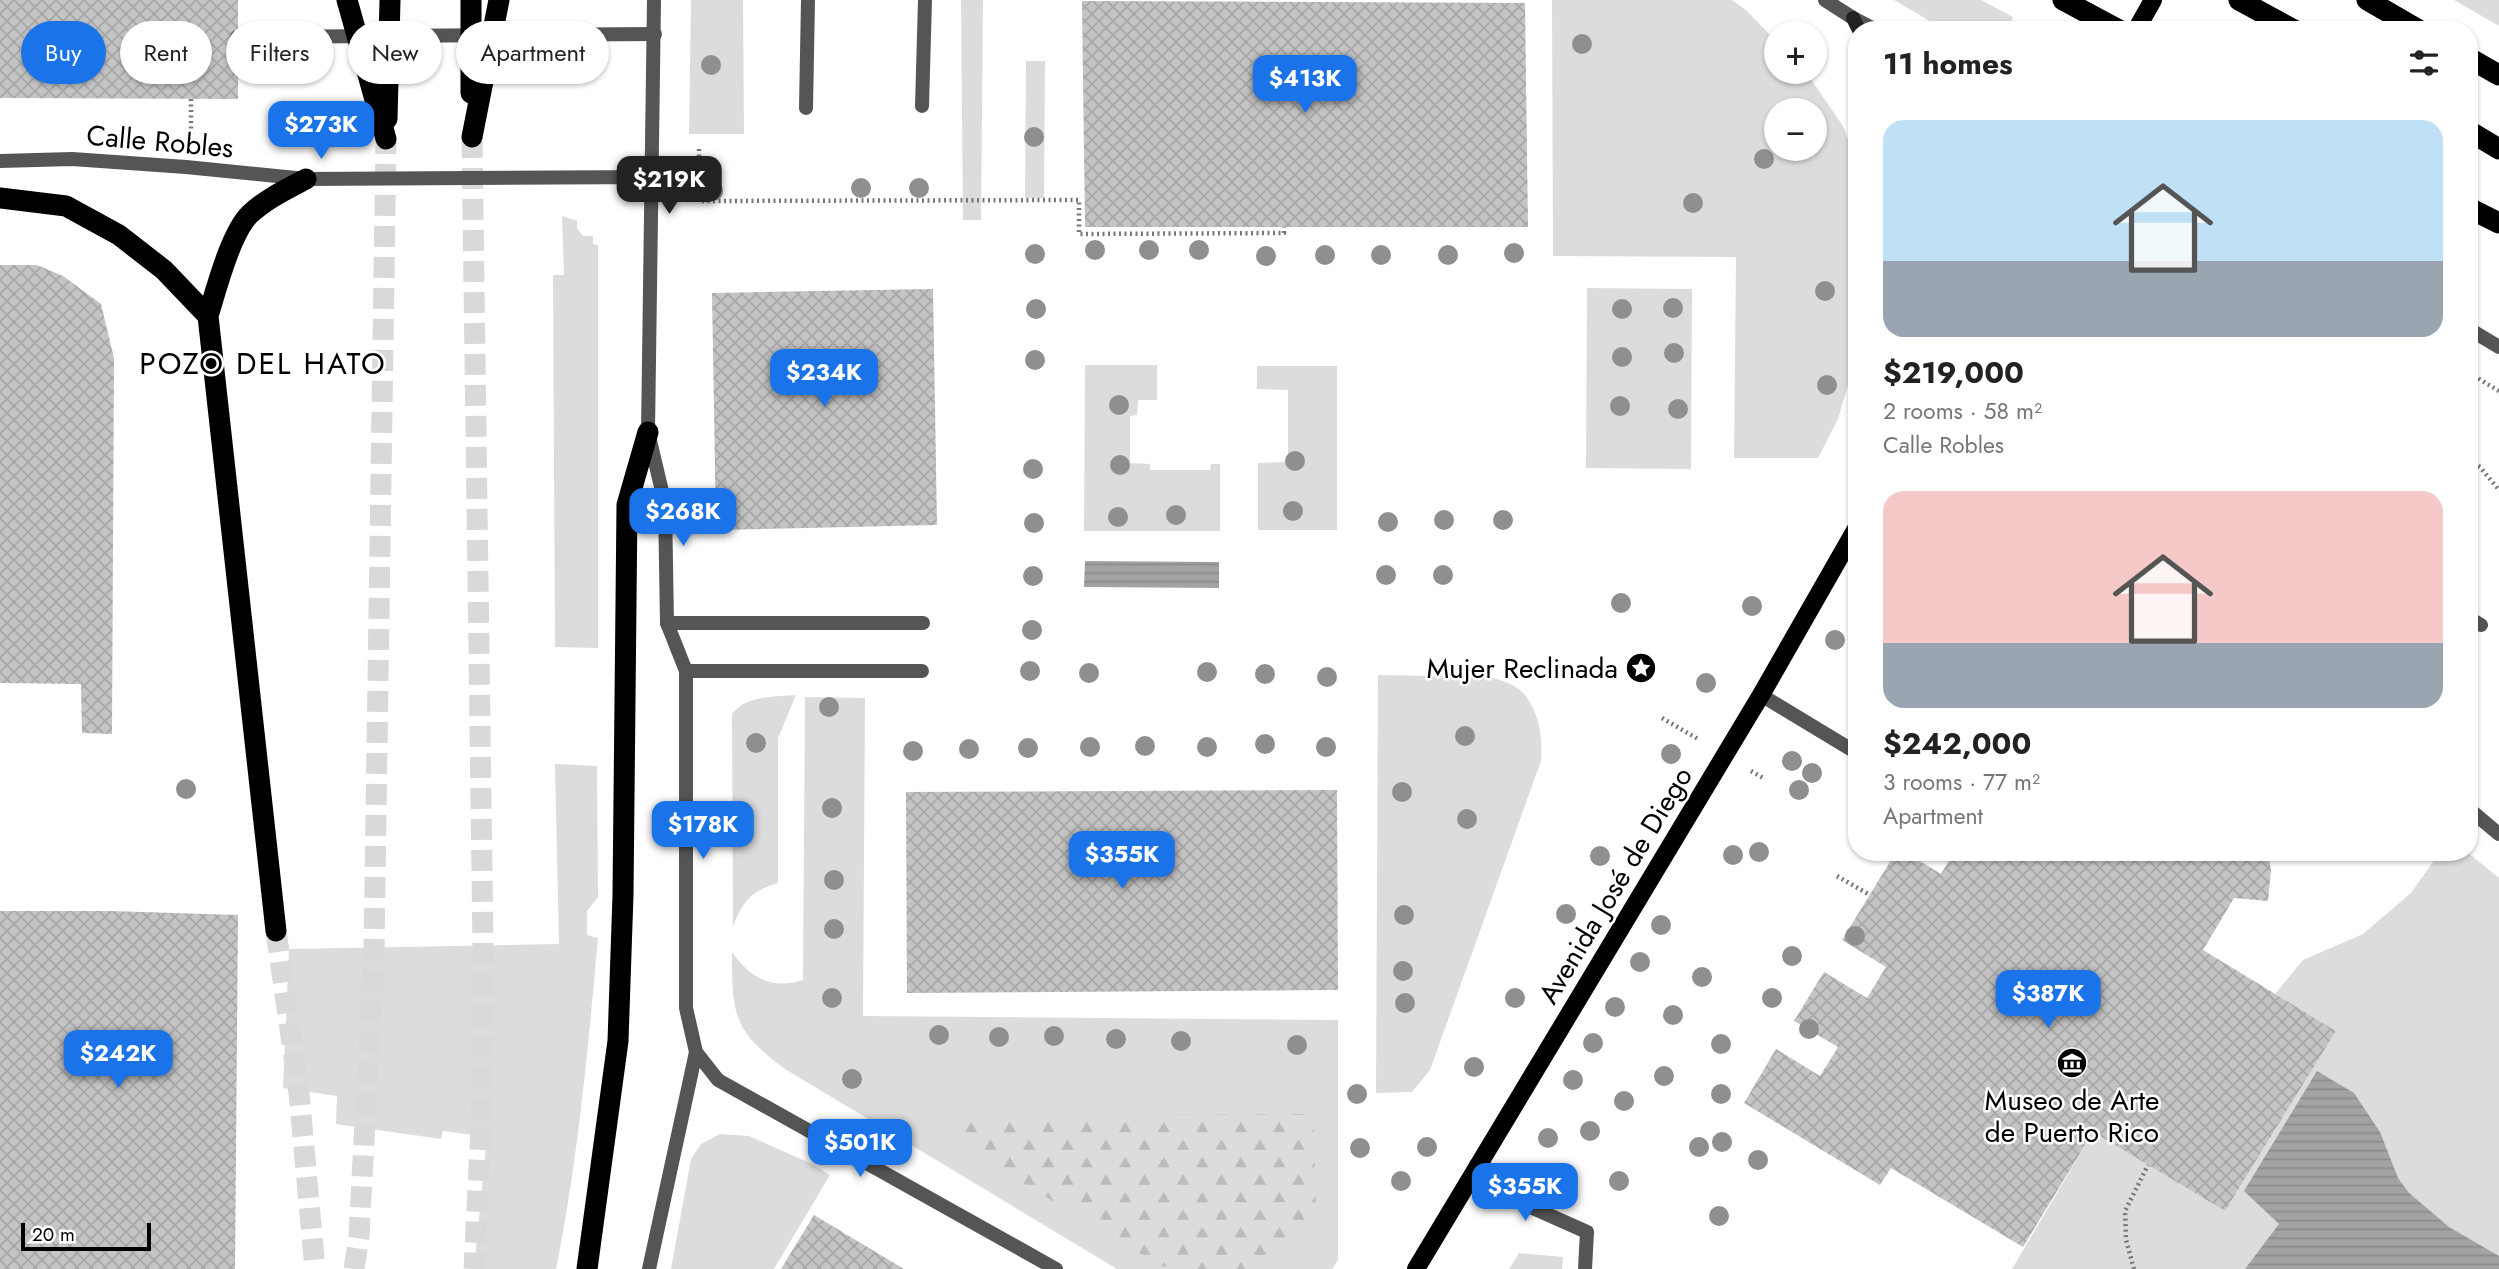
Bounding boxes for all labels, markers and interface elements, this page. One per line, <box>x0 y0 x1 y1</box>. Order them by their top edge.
chip: Buy <box>21 21 106 84</box>
chip: Rent <box>120 21 212 84</box>
chip: Filters <box>226 21 334 84</box>
chip: New <box>348 21 442 84</box>
chip: Apartment <box>456 21 609 84</box>
map controls <box>1764 21 1827 161</box>
button: + <box>1764 21 1827 84</box>
text: 11 homes <box>1883 42 2013 85</box>
icon: filters <box>2405 44 2443 82</box>
pin: $413K <box>1256 55 1354 115</box>
text: $413K <box>1269 61 1341 95</box>
button: − <box>1764 98 1827 161</box>
pin: $273K <box>272 102 370 161</box>
text: $273K <box>284 107 358 141</box>
street label: Calle Robles <box>85 115 235 168</box>
pin: $219K <box>620 156 718 216</box>
text: $219K <box>633 162 705 196</box>
icon: home <box>2100 165 2226 291</box>
district label: POZO DEL HATO <box>139 342 387 385</box>
pin: $234K <box>775 350 873 409</box>
text: $219,000 <box>1883 351 2024 394</box>
text: $234K <box>786 355 862 389</box>
text: 2 rooms · 58 m² <box>1883 394 2042 428</box>
text: Calle Robles <box>1883 428 2004 462</box>
pin: $268K <box>634 489 732 548</box>
text: $268K <box>645 494 721 528</box>
icon: home <box>2100 536 2226 662</box>
place label: Mujer Reclinada <box>1426 648 1618 689</box>
place icon: Mujer Reclinada <box>1624 651 1658 685</box>
text: $242,000 <box>1883 722 2031 765</box>
street label: Avenida José de Diego <box>1528 759 1703 1012</box>
text: 3 rooms · 77 m² <box>1883 765 2040 799</box>
text: Apartment <box>1883 799 1983 833</box>
pin: $178K <box>654 802 752 861</box>
text: $178K <box>668 807 738 841</box>
pin: $355K <box>1073 832 1171 891</box>
text: $355K <box>1085 837 1159 871</box>
pin: $387K <box>1999 970 2097 1030</box>
text: $387K <box>2012 976 2084 1010</box>
pin: $242K <box>69 1030 167 1090</box>
text: $242K <box>80 1036 156 1070</box>
museum icon: Museo de Arte de Puerto Rico <box>2055 1046 2089 1080</box>
place label: Museo de Arte de Puerto Rico <box>1985 1080 2159 1153</box>
pin: $501K <box>811 1120 909 1179</box>
text: $501K <box>824 1125 896 1159</box>
pin: $355K <box>1476 1164 1574 1223</box>
text: $355K <box>1488 1169 1562 1203</box>
scale bar <box>21 1220 150 1252</box>
text: 20 m <box>32 1221 75 1248</box>

